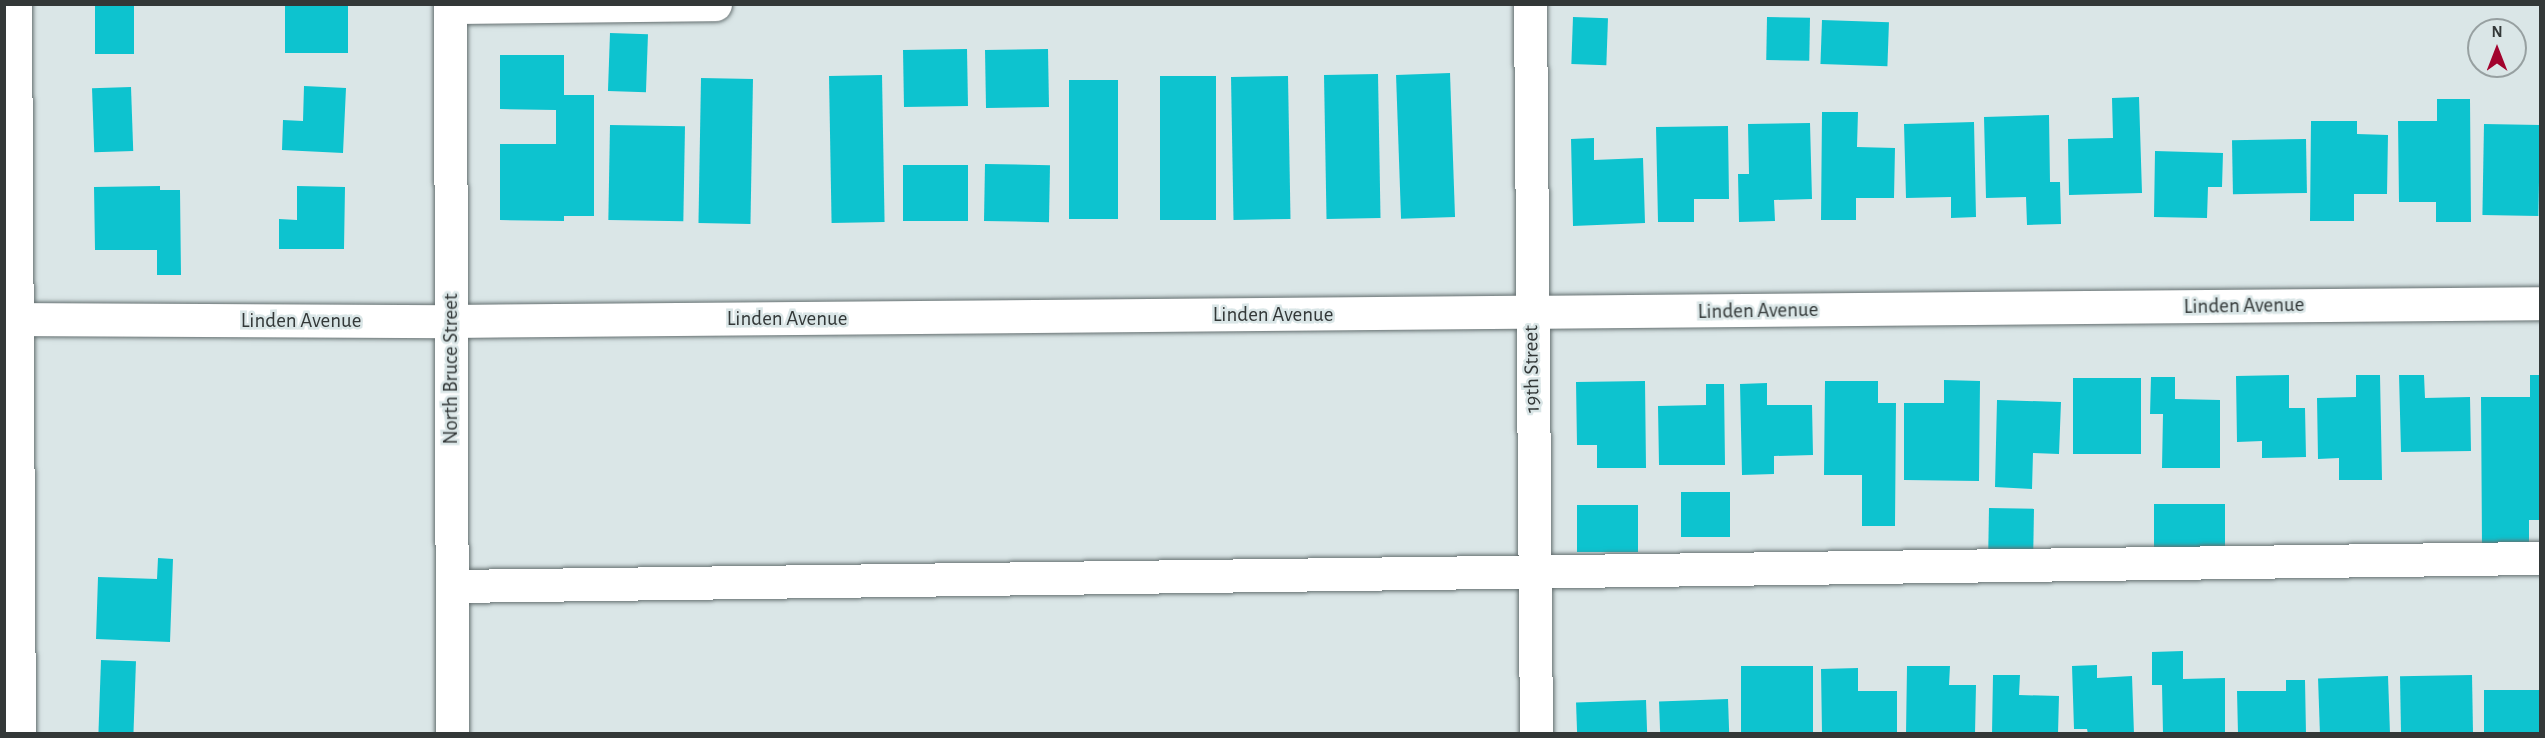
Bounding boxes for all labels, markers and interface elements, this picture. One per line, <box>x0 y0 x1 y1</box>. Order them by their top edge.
north arrow <box>2467 18 2527 78</box>
text: N <box>2491 24 2503 40</box>
street label: Linden Avenue <box>2183 292 2305 320</box>
street label: North Bruce Street <box>438 293 464 445</box>
street label: Linden Avenue <box>1697 297 1819 325</box>
street label: Linden Avenue <box>1213 302 1333 328</box>
street label: Linden Avenue <box>727 306 847 332</box>
street label: Linden Avenue <box>241 308 361 334</box>
street label: 19th Street <box>1519 325 1545 413</box>

